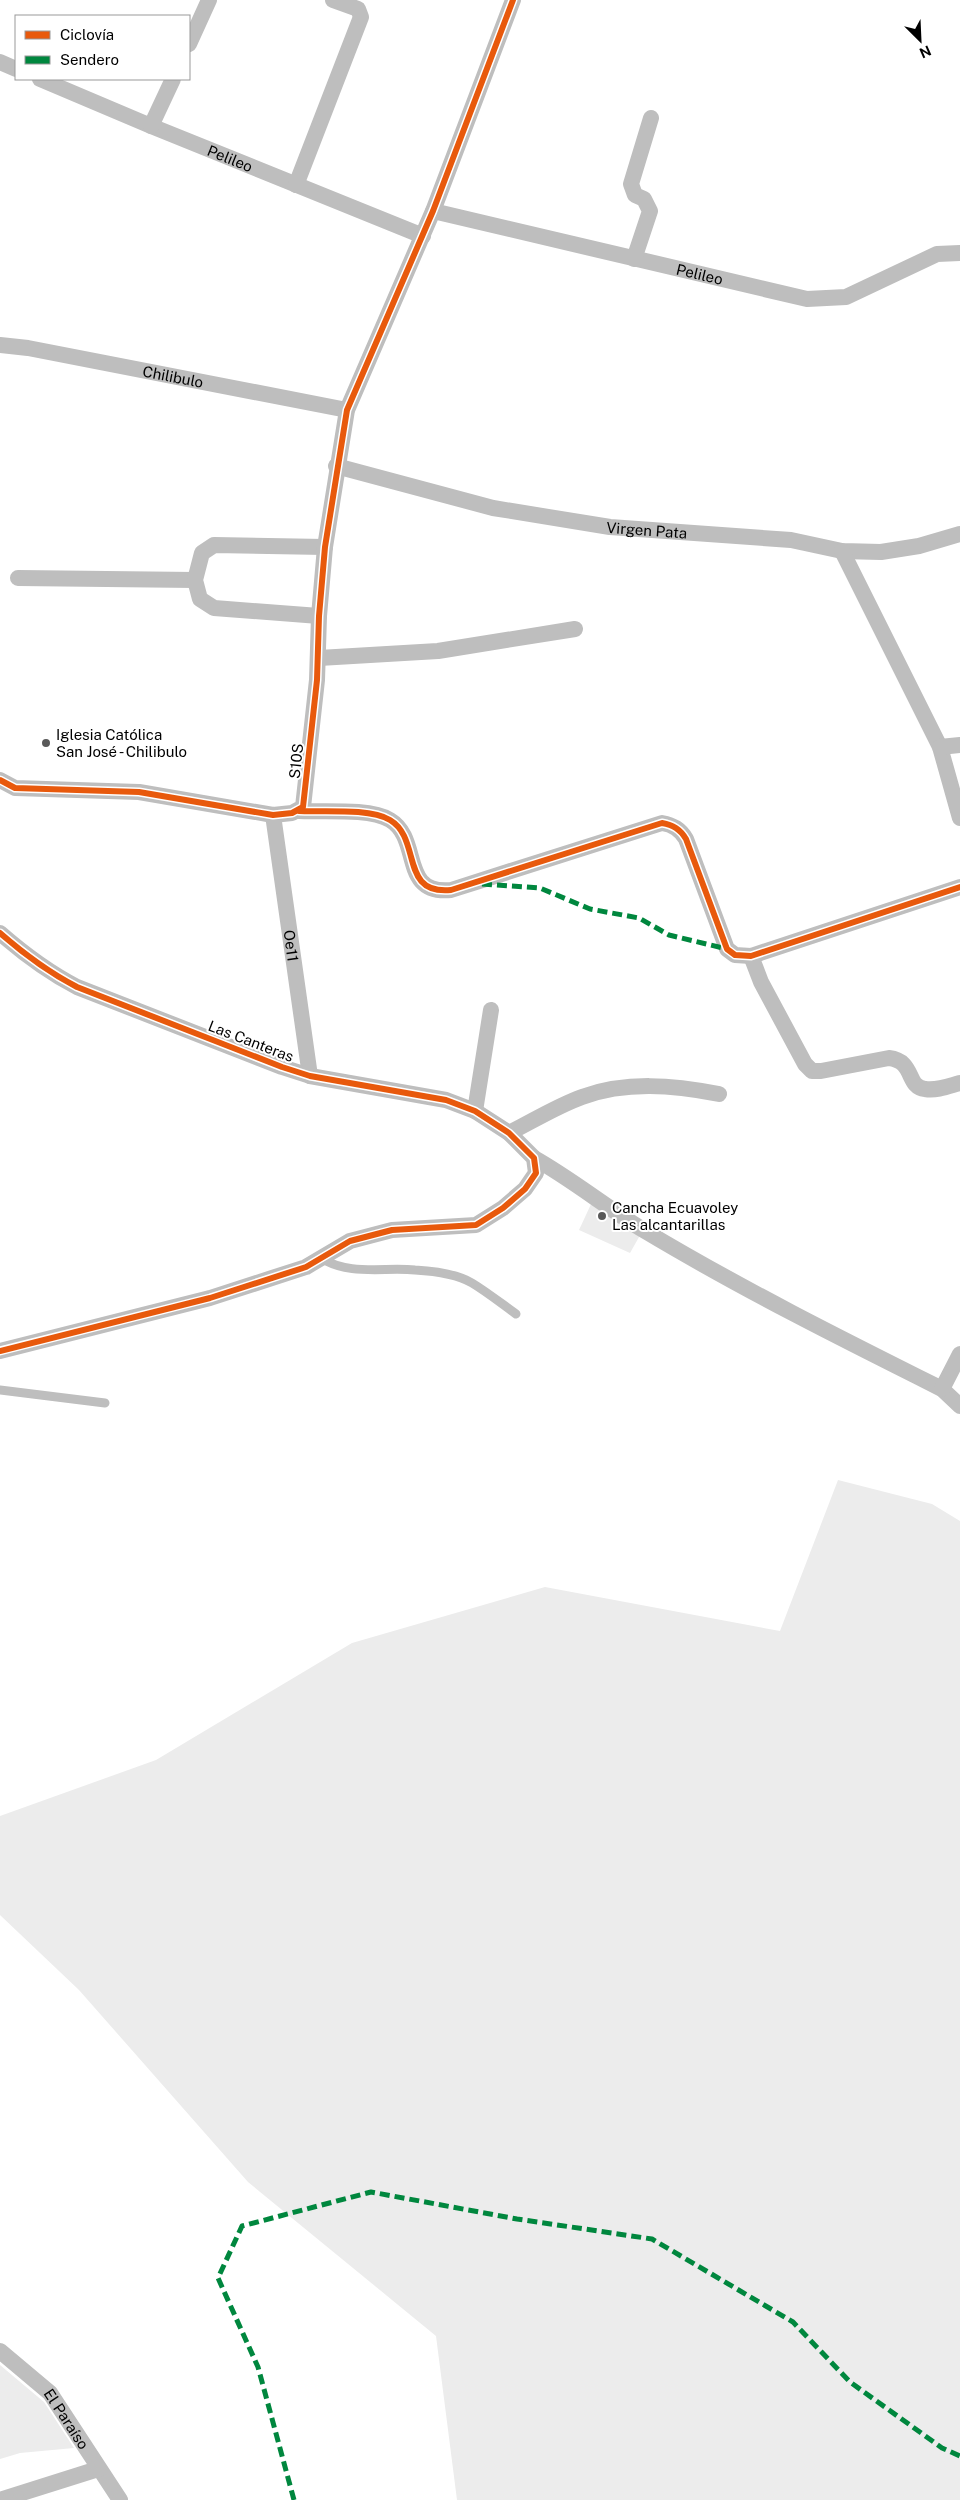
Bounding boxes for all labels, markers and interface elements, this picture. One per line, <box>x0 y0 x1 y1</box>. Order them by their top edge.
legend <box>15 15 190 80</box>
north arrow <box>895 15 945 65</box>
text: Ciclovía <box>60 26 114 43</box>
text: N <box>917 42 934 61</box>
text: Sendero <box>60 51 119 68</box>
street label: Pelileo <box>205 141 255 175</box>
street label: Pelileo <box>675 260 725 287</box>
street label: Chilibulo <box>141 362 205 390</box>
street label: Virgen Pata <box>606 518 688 541</box>
place label: Iglesia Católica San José - Chilibulo <box>56 726 187 760</box>
marker: Iglesia Católica San José - Chilibulo <box>40 737 52 749</box>
street label: S10S <box>286 743 306 779</box>
street label: Oe11 <box>281 929 302 963</box>
street label: Las Canteras <box>206 1017 296 1065</box>
place label: Cancha Ecuavoley Las alcantarillas <box>612 1199 738 1233</box>
marker: Cancha Ecuavoley Las alcantarillas <box>596 1210 608 1222</box>
street label: El Paraíso <box>41 2385 93 2452</box>

